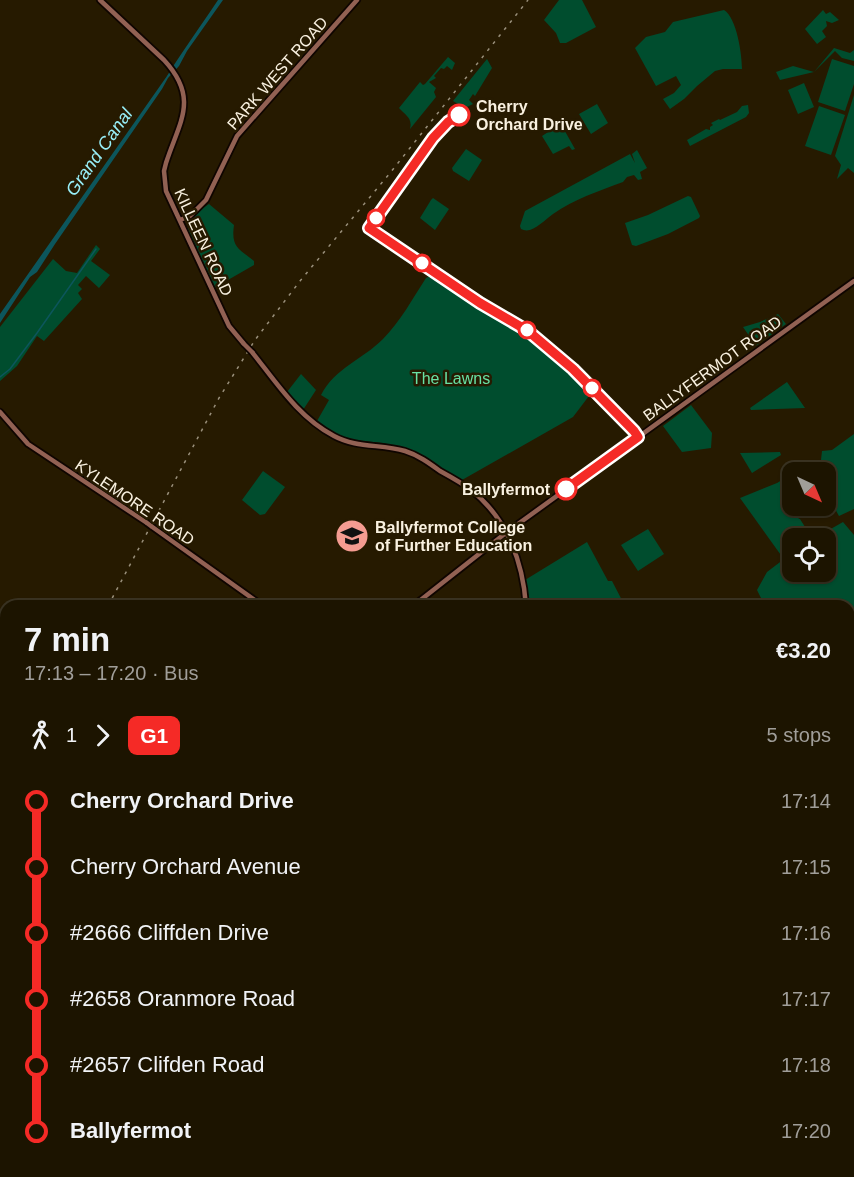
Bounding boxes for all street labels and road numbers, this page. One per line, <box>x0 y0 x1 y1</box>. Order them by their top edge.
street label: PARK WEST ROAD <box>224 14 331 133</box>
street label: KILLEEN ROAD <box>171 186 236 299</box>
street label: BALLYFERMOT ROAD <box>640 313 785 424</box>
street label: KYLEMORE ROAD <box>72 456 197 548</box>

